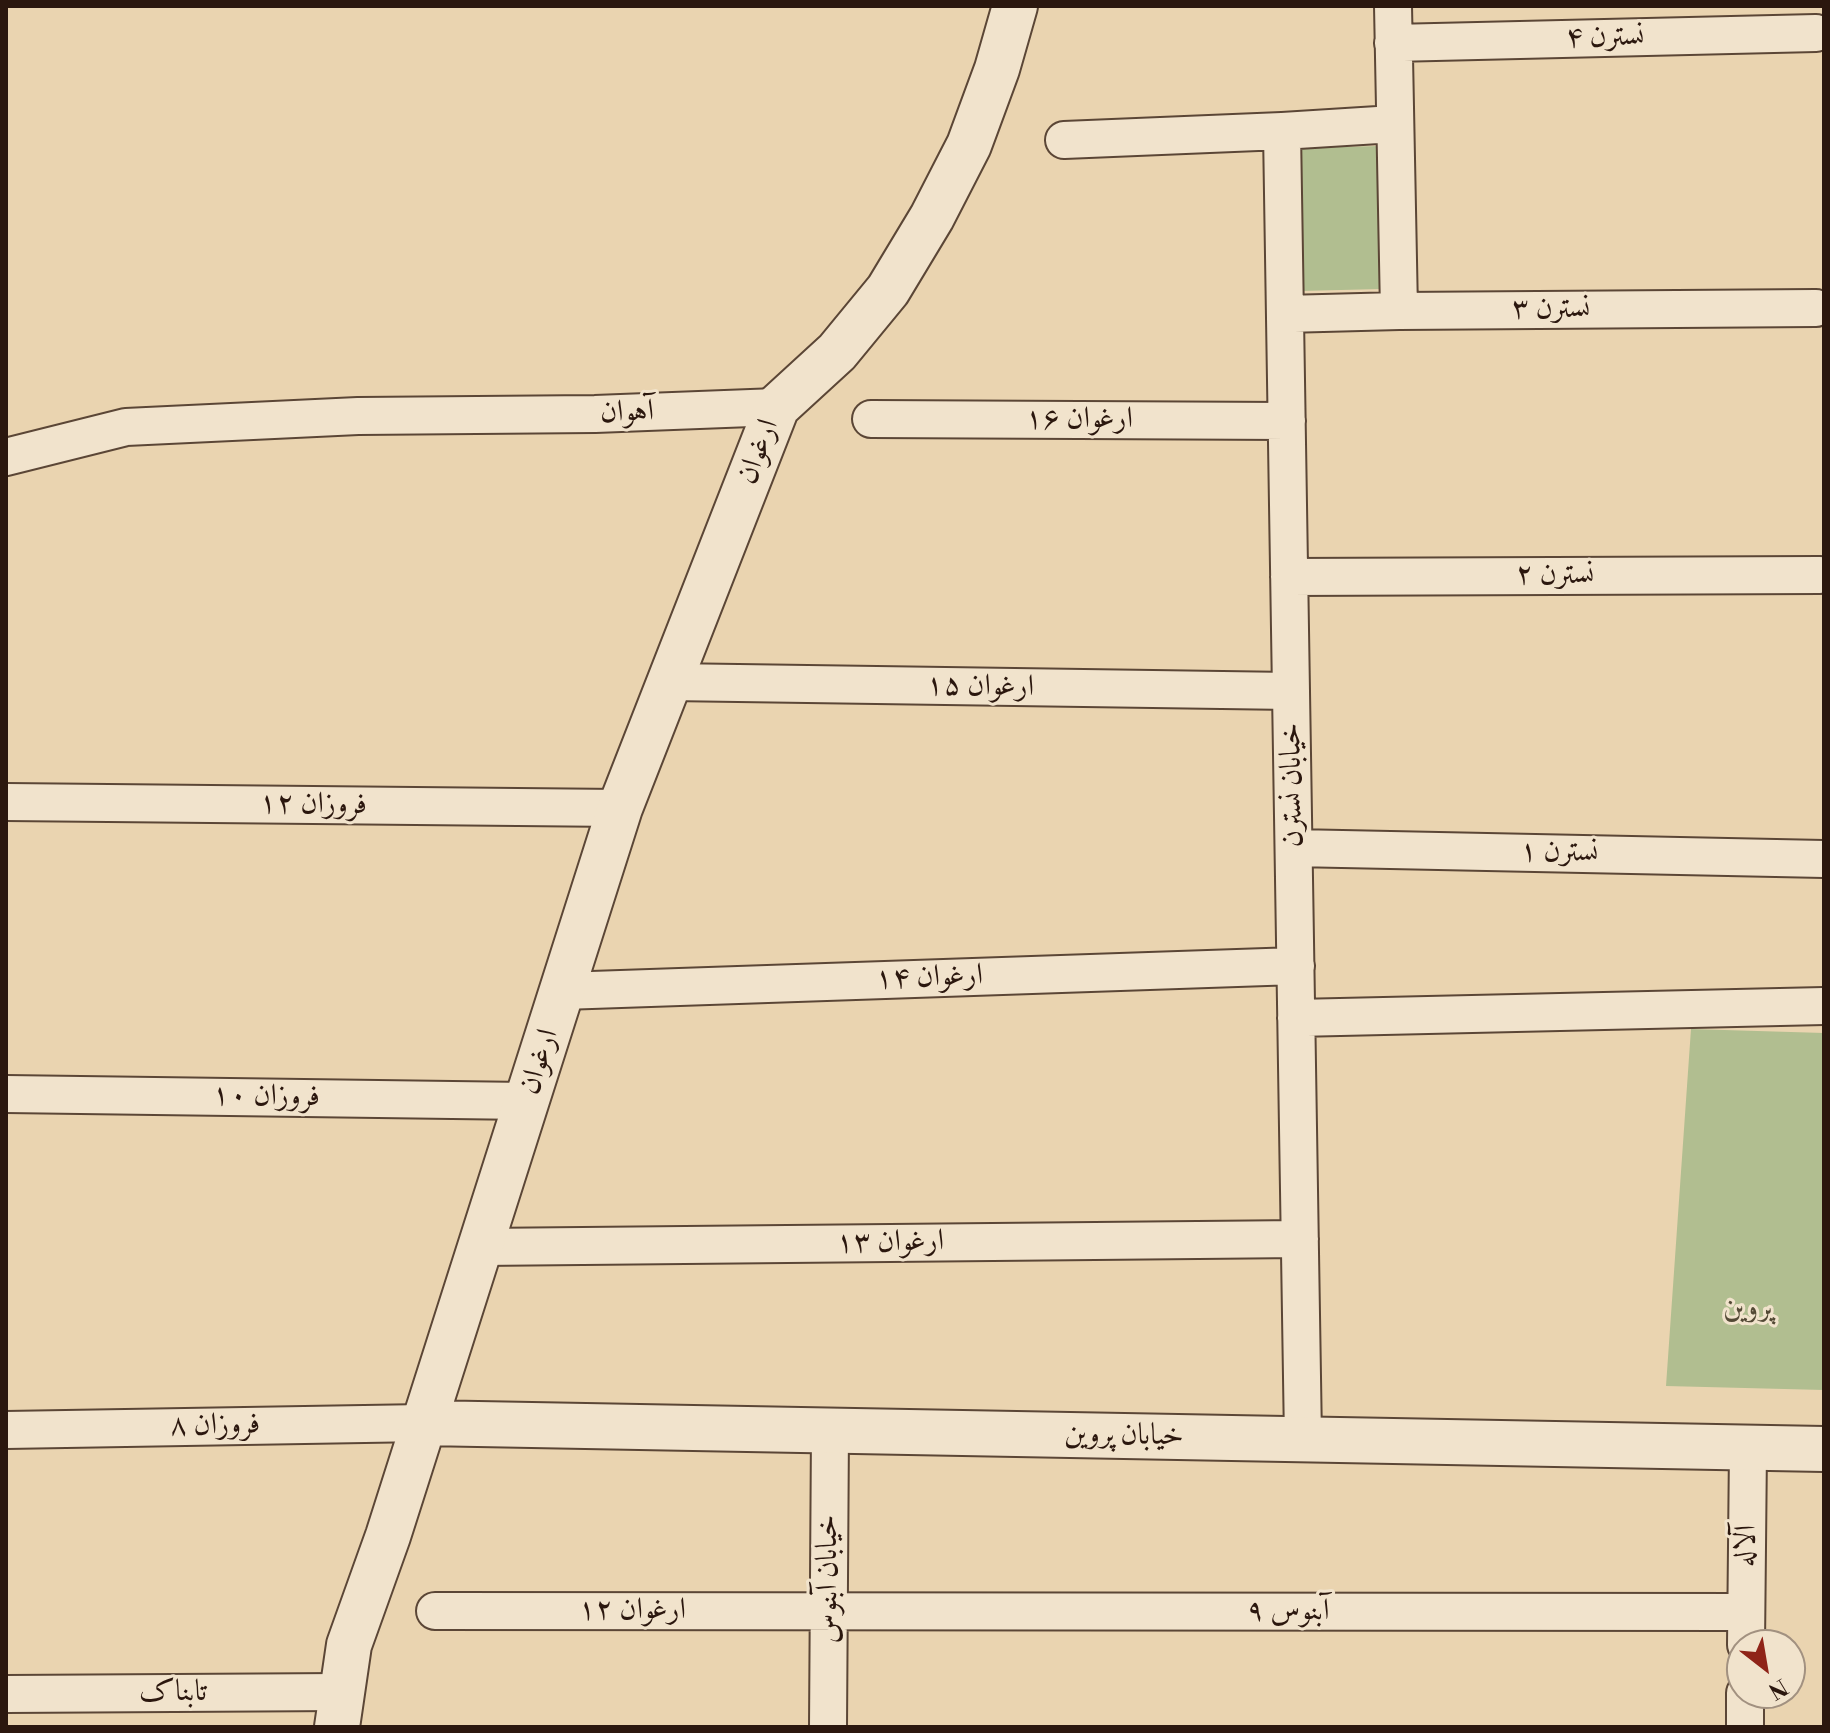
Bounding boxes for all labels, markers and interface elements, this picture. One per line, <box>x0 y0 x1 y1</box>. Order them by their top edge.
street label: نسترن ۴ <box>1565 19 1645 57</box>
street label: نسترن ۳ <box>1512 292 1590 328</box>
street label: آهوان <box>599 394 655 432</box>
street label: ارغوان ۱۶ <box>1025 402 1133 438</box>
street label: ارغوان <box>730 414 788 490</box>
street label: نسترن ۲ <box>1516 558 1594 594</box>
street label: ارغوان ۱۵ <box>926 668 1034 706</box>
street label: خیابان نسترن <box>1274 722 1312 848</box>
street label: فروزان ۱۲ <box>259 786 367 824</box>
street label: نسترن ۱ <box>1519 834 1599 872</box>
street label: ارغوان ۱۴ <box>874 958 984 998</box>
street label: ارغوان <box>513 1025 567 1099</box>
street label: فروزان ۱۰ <box>212 1078 320 1116</box>
street label: ارغوان ۱۳ <box>836 1224 944 1262</box>
park label: پروین <box>1723 1291 1773 1327</box>
street label: فروزان ۸ <box>169 1407 261 1445</box>
street label: خیابان پروین <box>1064 1417 1184 1455</box>
street label: خیابان آبنوس <box>811 1515 847 1643</box>
street label: آلاله <box>1729 1525 1765 1567</box>
street label: ارغوان ۱۲ <box>578 1593 686 1629</box>
street label: آبنوس ۹ <box>1247 1594 1329 1630</box>
north arrow <box>1726 1629 1806 1709</box>
text: N <box>1763 1672 1792 1704</box>
street label: تابناک <box>139 1675 207 1711</box>

